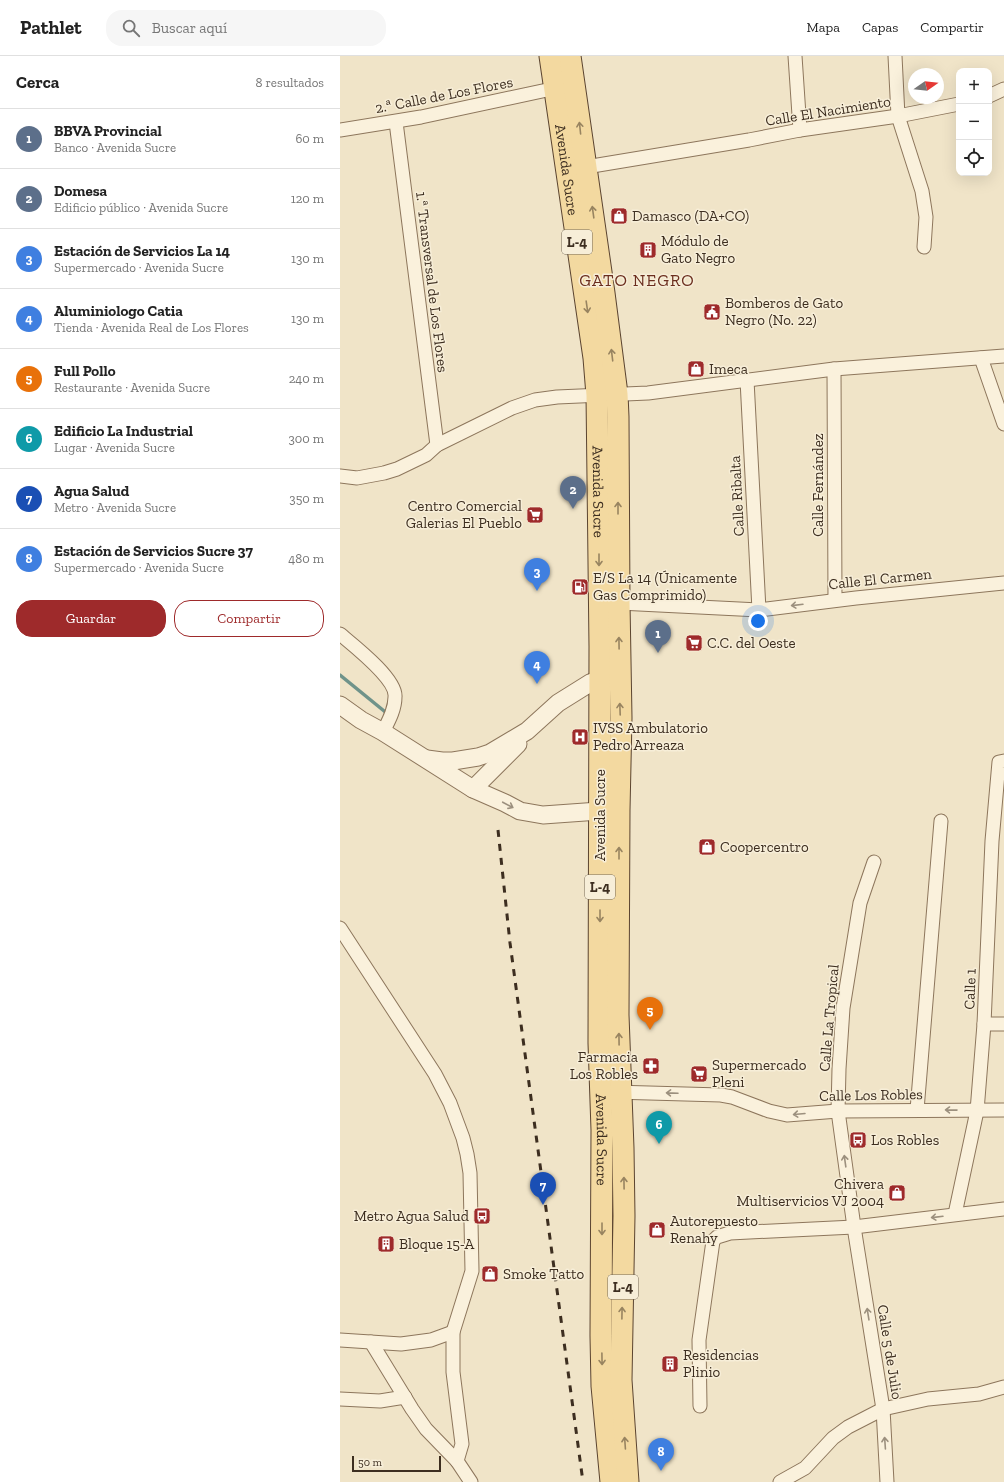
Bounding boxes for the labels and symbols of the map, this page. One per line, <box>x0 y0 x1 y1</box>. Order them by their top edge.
north arrow <box>908 68 944 104</box>
street label: 2.ª Calle de Los Flores <box>374 73 514 117</box>
street label: Calle El Nacimiento <box>764 92 892 130</box>
one-way arrow <box>577 122 584 135</box>
street label: Avenida Sucre <box>551 123 582 217</box>
street label: 1.ª Transversal de Los Flores <box>412 191 452 373</box>
one-way arrow <box>588 206 596 219</box>
shop icon: Damasco (DA+CO) <box>609 206 629 226</box>
place label: Damasco (DA+CO) <box>632 207 749 225</box>
road number: L-4 <box>562 230 592 254</box>
place label: Módulo de Gato Negro <box>661 232 736 267</box>
building icon: Módulo de Gato Negro <box>638 240 658 260</box>
district label: GATO NEGRO <box>579 270 695 290</box>
place label: Bomberos de Gato Negro (No. 22) <box>725 294 844 329</box>
one-way arrow <box>583 300 591 313</box>
public building icon: Bomberos de Gato Negro (No. 22) <box>702 302 722 322</box>
one-way arrow <box>608 349 616 362</box>
shop icon: Imeca <box>686 359 706 379</box>
place label: Imeca <box>709 360 748 378</box>
street label: Calle Fernández <box>809 433 827 537</box>
street label: Avenida Sucre <box>589 446 608 538</box>
street label: Calle Ribalta <box>726 455 748 537</box>
pin: 2 <box>560 476 586 509</box>
place label: Centro Comercial Galerias El Pueblo <box>406 497 522 532</box>
one-way arrow <box>614 502 622 515</box>
supermarket icon: Centro Comercial Galerias El Pueblo <box>525 505 545 525</box>
one-way arrow <box>595 553 603 566</box>
pin: 3 <box>524 558 550 591</box>
street label: Calle El Carmen <box>828 565 933 593</box>
place label: E/S La 14 (Únicamente Gas Comprimido) <box>593 569 737 604</box>
fuel station icon: E/S La 14 (Únicamente Gas Comprimido) <box>570 577 590 597</box>
one-way arrow <box>791 601 804 609</box>
your location <box>748 611 768 631</box>
pin: 1 <box>645 620 671 653</box>
supermarket icon: C.C. del Oeste <box>684 633 704 653</box>
place label: C.C. del Oeste <box>707 634 796 652</box>
one-way arrow <box>616 637 623 650</box>
pin: 4 <box>524 651 550 684</box>
one-way arrow <box>617 703 624 716</box>
place label: IVSS Ambulatorio Pedro Arreaza <box>593 719 708 754</box>
hospital icon: IVSS Ambulatorio Pedro Arreaza <box>570 727 590 747</box>
street label: Avenida Sucre <box>591 769 609 861</box>
one-way arrow <box>502 802 514 809</box>
shop icon: Coopercentro <box>697 837 717 857</box>
place label: Coopercentro <box>720 838 809 856</box>
one-way arrow <box>615 847 623 860</box>
road number: L-4 <box>585 875 615 899</box>
one-way arrow <box>596 909 604 922</box>
street label: Calle La Tropical <box>815 964 843 1072</box>
street label: Calle 1 <box>960 968 980 1010</box>
pin: 5 <box>637 997 663 1030</box>
one-way arrow <box>615 1033 623 1046</box>
place label: Farmacia Los Robles <box>570 1048 638 1083</box>
pharmacy icon: Farmacia Los Robles <box>641 1056 661 1076</box>
place label: Supermercado Pleni <box>712 1056 807 1091</box>
supermarket icon: Supermercado Pleni <box>689 1064 709 1084</box>
street label: Calle Los Robles <box>819 1085 923 1105</box>
one-way arrow <box>666 1090 679 1097</box>
street label: Avenida Sucre <box>592 1093 611 1186</box>
one-way arrow <box>945 1106 958 1114</box>
one-way arrow <box>793 1110 806 1117</box>
pin: 6 <box>646 1111 672 1144</box>
bus stop icon: Los Robles <box>848 1130 868 1150</box>
place label: Los Robles <box>871 1131 939 1149</box>
one-way arrow <box>841 1155 849 1168</box>
pin: 7 <box>530 1172 556 1205</box>
place label: Chivera Multiservicios VJ 2004 <box>737 1175 884 1210</box>
one-way arrow <box>620 1177 628 1190</box>
shop icon: Chivera Multiservicios VJ 2004 <box>887 1183 907 1203</box>
bus stop icon: Metro Agua Salud <box>472 1206 492 1226</box>
place label: Metro Agua Salud <box>354 1207 470 1225</box>
place label: Autorepuesto Renahy <box>670 1212 758 1247</box>
one-way arrow <box>931 1213 944 1220</box>
shop icon: Autorepuesto Renahy <box>647 1220 667 1240</box>
one-way arrow <box>598 1222 606 1235</box>
building icon: Bloque 15-A <box>376 1234 396 1254</box>
place label: Bloque 15-A <box>399 1235 475 1253</box>
shop icon: Smoke Tatto <box>480 1264 500 1284</box>
place label: Smoke Tatto <box>503 1265 585 1283</box>
road number: L-4 <box>608 1275 638 1299</box>
street label: Calle 5 de Julio <box>874 1303 906 1401</box>
one-way arrow <box>619 1307 626 1320</box>
one-way arrow <box>864 1308 872 1321</box>
place label: Residencias Plinio <box>683 1346 759 1381</box>
one-way arrow <box>598 1352 606 1365</box>
building icon: Residencias Plinio <box>660 1354 680 1374</box>
one-way arrow <box>621 1437 628 1450</box>
one-way arrow <box>881 1437 888 1450</box>
pin: 8 <box>648 1438 674 1471</box>
scale bar <box>352 1454 441 1473</box>

